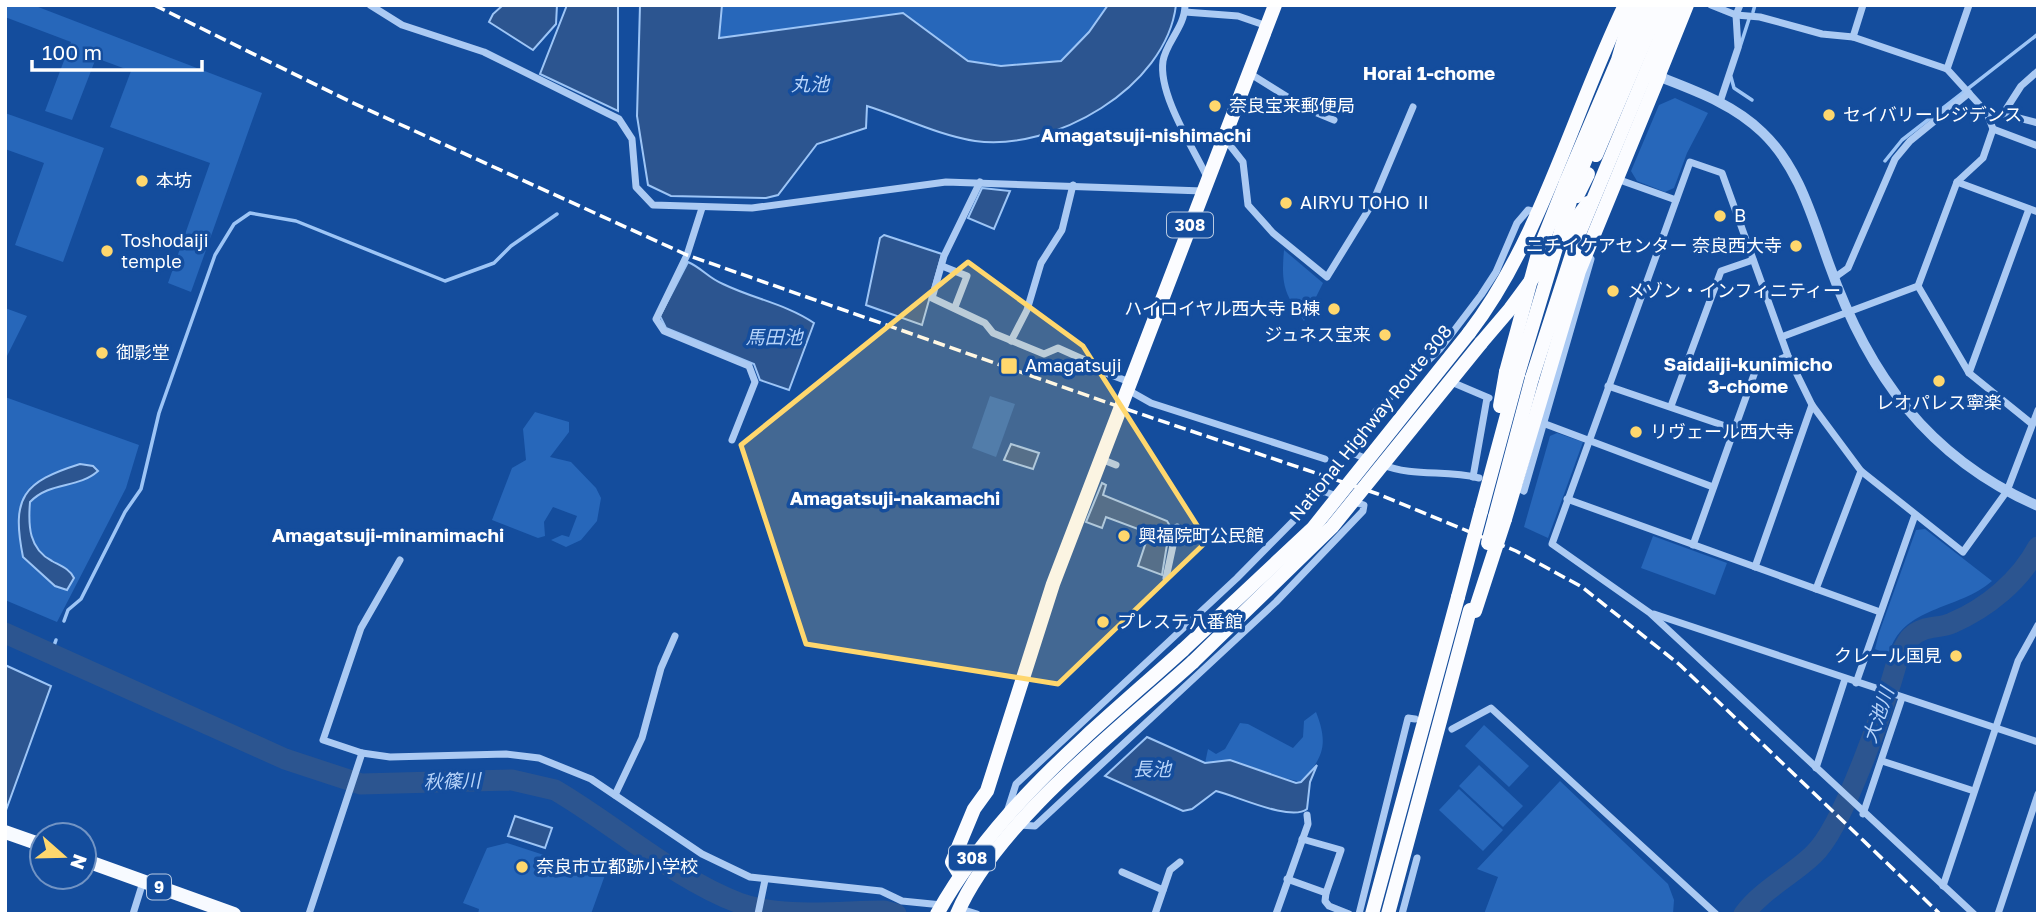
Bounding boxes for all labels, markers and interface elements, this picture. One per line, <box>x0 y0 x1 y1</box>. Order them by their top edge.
scale bar <box>32 28 201 72</box>
text: 100 m <box>42 39 102 65</box>
district label: Horai 1-chome <box>1363 61 1495 84</box>
water label: 丸池 <box>791 72 831 95</box>
place label: 奈良宝来郵便局 <box>1229 94 1355 116</box>
marker: 奈良宝来郵便局 <box>1207 98 1223 114</box>
place label: セイバリーレジデンス <box>1843 103 2022 125</box>
marker: セイバリーレジデンス <box>1821 107 1837 123</box>
district label: Amagatsuji-nishimachi <box>1041 123 1251 146</box>
place label: 本坊 <box>156 169 192 191</box>
marker: 本坊 <box>134 173 150 189</box>
place label: AIRYU TOHO Ⅱ <box>1300 191 1432 213</box>
marker: AIRYU TOHO Ⅱ <box>1278 195 1294 211</box>
place label: B <box>1734 204 1746 226</box>
marker: B <box>1712 208 1728 224</box>
road number: 308 <box>1167 213 1213 238</box>
place label: Toshodaiji temple <box>121 229 208 272</box>
place label: ニチイケアセンター 奈良西大寺 <box>1526 234 1782 256</box>
marker: ニチイケアセンター 奈良西大寺 <box>1788 238 1804 254</box>
marker: Toshodaiji temple <box>99 243 115 259</box>
place label: メゾン・インフィニティー <box>1627 279 1841 301</box>
marker: メゾン・インフィニティー <box>1605 283 1621 299</box>
place label: ハイロイヤル西大寺 B棟 <box>1124 297 1320 319</box>
marker: ハイロイヤル西大寺 B棟 <box>1326 301 1342 317</box>
street label: National Highway Route 308 <box>1284 320 1456 525</box>
place label: ジュネス宝来 <box>1264 323 1371 345</box>
water label: 馬田池 <box>745 325 804 348</box>
marker: ジュネス宝来 <box>1377 327 1393 343</box>
place label: 御影堂 <box>116 341 170 363</box>
marker: 御影堂 <box>94 345 110 361</box>
district label: Saidaiji-kunimicho 3-chome <box>1663 352 1833 397</box>
place label: Amagatsuji <box>1025 354 1122 376</box>
marker: Amagatsuji <box>999 356 1019 376</box>
marker: レオパレス寧楽 <box>1931 373 1947 389</box>
place label: レオパレス寧楽 <box>1876 391 2002 413</box>
place label: リヴェール西大寺 <box>1650 420 1794 442</box>
marker: リヴェール西大寺 <box>1628 424 1644 440</box>
district label: Amagatsuji-nakamachi <box>790 486 1000 509</box>
district label: Amagatsuji-minamimachi <box>272 523 504 546</box>
place label: 興福院町公民館 <box>1138 524 1264 546</box>
marker: 興福院町公民館 <box>1116 528 1132 544</box>
place label: プレステ八番館 <box>1117 610 1243 632</box>
marker: プレステ八番館 <box>1095 614 1111 630</box>
place label: クレール国見 <box>1834 644 1942 666</box>
marker: クレール国見 <box>1948 648 1964 664</box>
water label: 大池川 <box>1857 682 1898 746</box>
water label: 長池 <box>1133 757 1173 780</box>
water label: 秋篠川 <box>423 768 483 793</box>
north arrow <box>28 821 98 891</box>
road number: 308 <box>949 846 995 870</box>
text: N <box>66 851 93 873</box>
place label: 奈良市立都跡小学校 <box>536 855 698 877</box>
marker: 奈良市立都跡小学校 <box>514 859 530 875</box>
road number: 9 <box>147 874 171 900</box>

